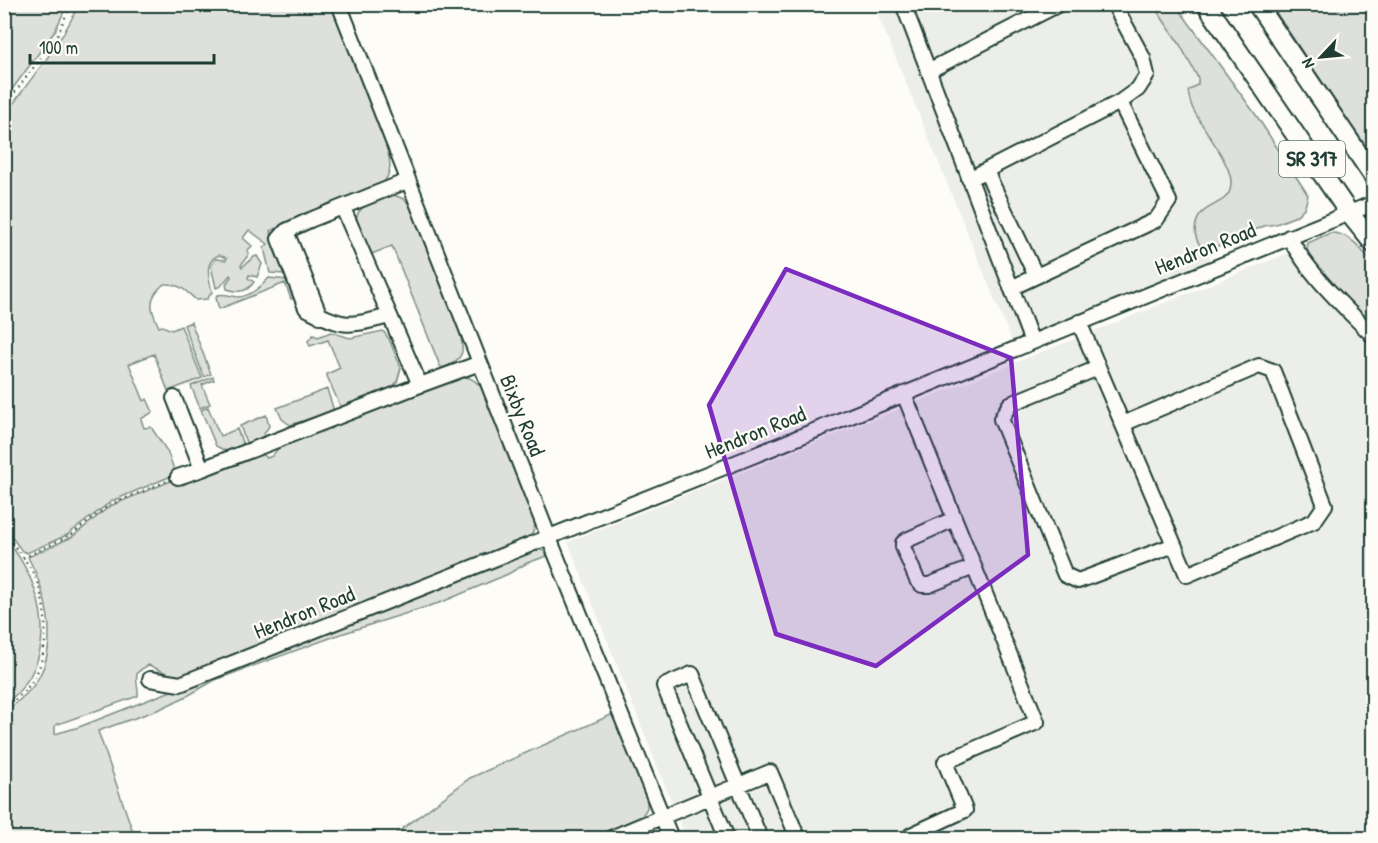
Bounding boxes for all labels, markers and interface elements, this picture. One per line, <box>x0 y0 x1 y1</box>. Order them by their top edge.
scale bar <box>30 27 214 65</box>
north arrow <box>1291 27 1351 87</box>
text: 100 m <box>39 35 78 60</box>
text: N <box>1296 54 1319 72</box>
road number: SR 317 <box>1279 141 1345 177</box>
street label: Hendron Road <box>1150 214 1260 282</box>
street label: Bixby Road <box>493 370 553 461</box>
street label: Hendron Road <box>700 398 810 466</box>
street label: Hendron Road <box>249 578 359 646</box>

